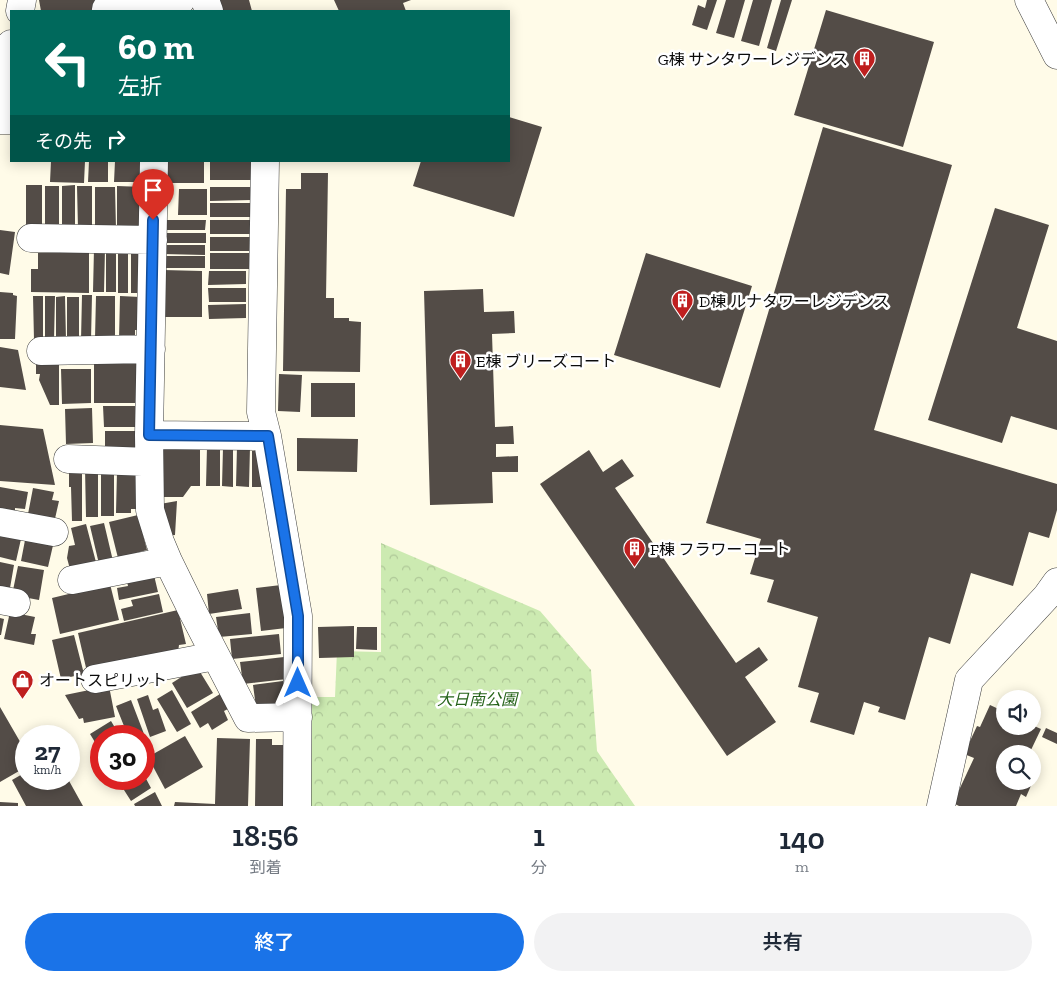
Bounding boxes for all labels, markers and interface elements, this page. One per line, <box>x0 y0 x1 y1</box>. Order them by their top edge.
text: 60 m <box>118 26 194 68</box>
icon: left <box>35 30 100 95</box>
building icon: G棟 サンタワーレジデンス <box>852 47 876 78</box>
place label: G棟 サンタワーレジデンス <box>658 50 848 69</box>
text: 左折 <box>118 73 162 100</box>
icon: right <box>102 125 130 153</box>
text: その先 <box>35 130 92 153</box>
pin <box>132 169 174 220</box>
icon: arrive <box>139 176 167 204</box>
building icon: D棟 ルナタワーレジデンス <box>671 289 695 320</box>
place label: D棟 ルナタワーレジデンス <box>699 292 890 311</box>
building icon: E棟 ブリーズコート <box>448 349 472 380</box>
place label: E棟 ブリーズコート <box>476 352 616 371</box>
building icon: F棟 フラワーコート <box>622 537 646 568</box>
place label: F棟 フラワーコート <box>650 540 791 559</box>
position arrow <box>271 656 323 708</box>
shop icon: オートスピリット <box>11 668 35 699</box>
place label: オートスピリット <box>39 671 167 690</box>
park label: 大日南公園 <box>437 690 519 709</box>
map controls <box>996 690 1041 790</box>
button: sound <box>996 690 1041 735</box>
speed limit sign: 30 <box>90 725 155 790</box>
text: 27 <box>35 736 60 766</box>
button: search <box>996 745 1041 790</box>
text: km/h <box>34 763 61 777</box>
text: 18:56 <box>232 818 299 854</box>
text: 1 <box>533 818 545 854</box>
text: 140 <box>779 821 825 857</box>
text: m <box>795 857 809 876</box>
text: 到着 <box>249 858 281 877</box>
text: 分 <box>531 858 547 877</box>
button: 終了 <box>25 913 524 971</box>
button: 共有 <box>534 913 1032 971</box>

